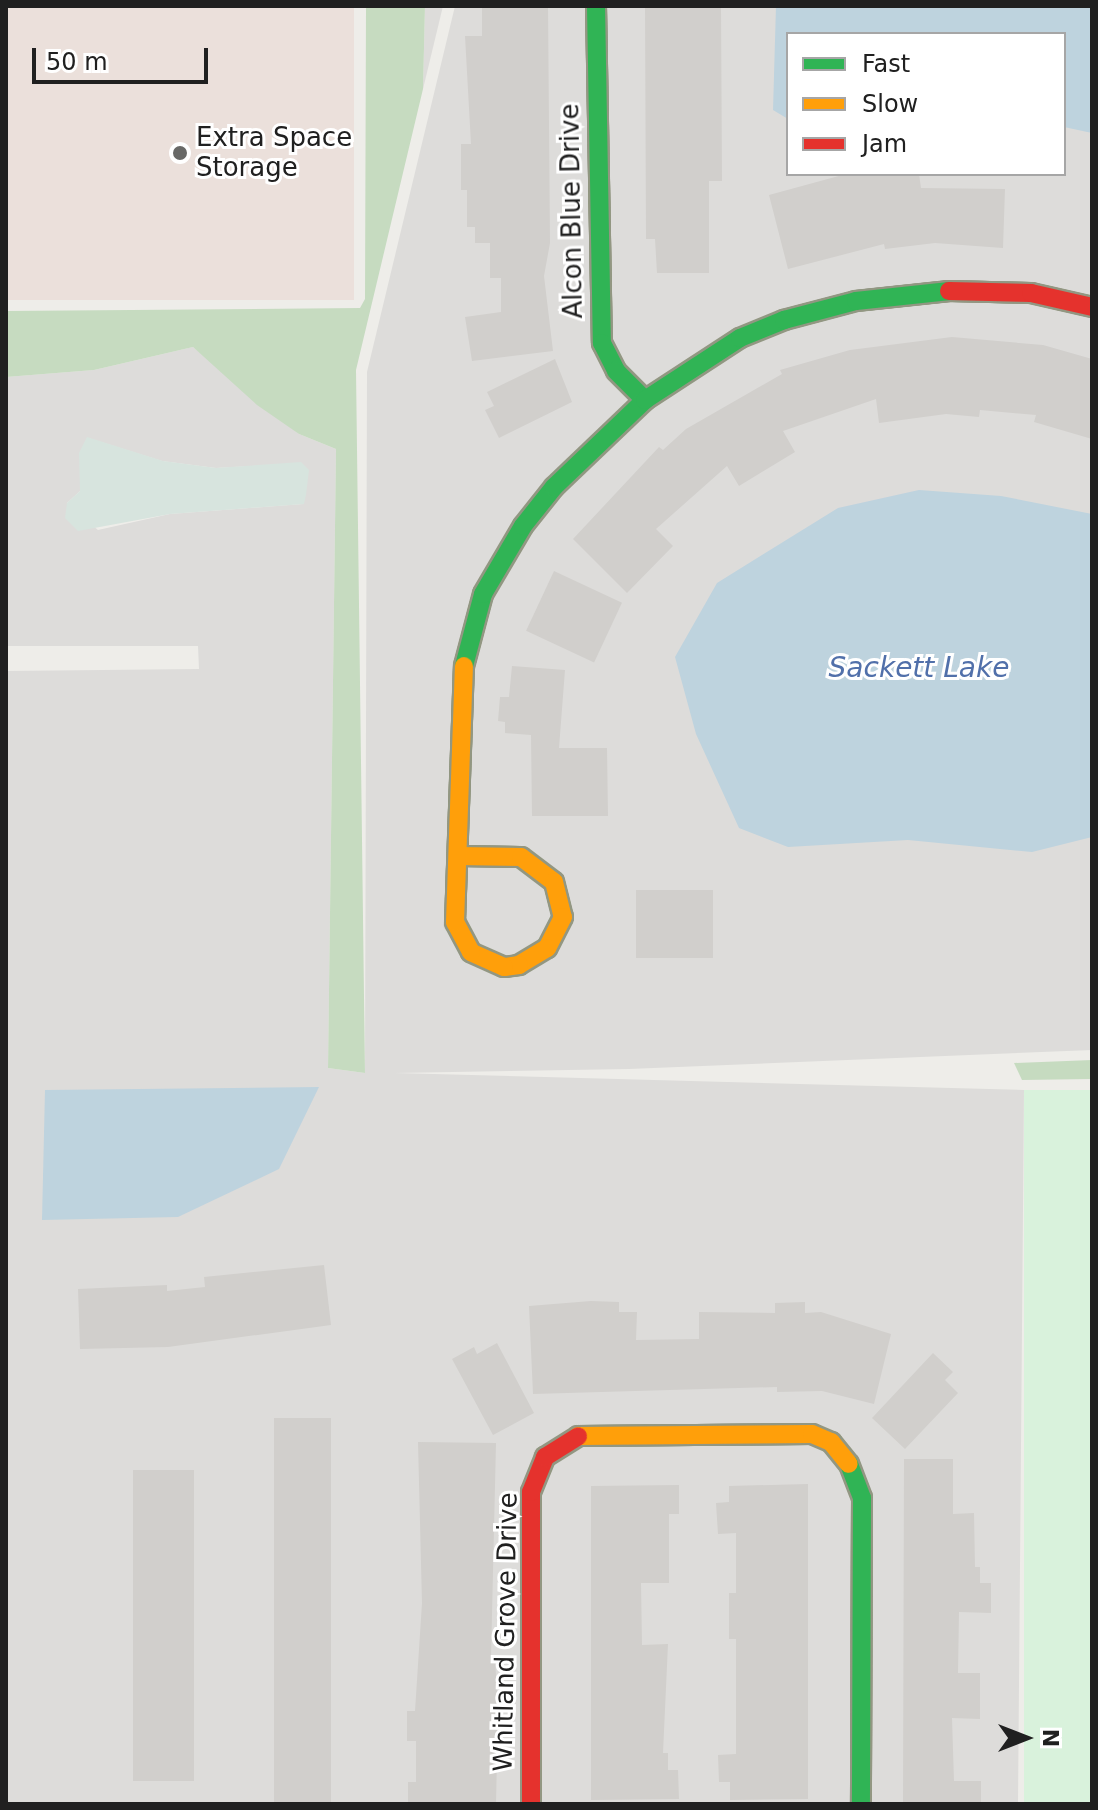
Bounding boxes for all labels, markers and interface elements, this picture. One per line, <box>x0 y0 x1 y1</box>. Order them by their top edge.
scale bar <box>36 32 212 82</box>
legend <box>786 32 1066 176</box>
text: 50 m <box>46 48 108 76</box>
text: Fast <box>862 50 910 78</box>
text: Slow <box>862 90 918 118</box>
street label: Alcon Blue Drive <box>555 103 589 319</box>
place label: Extra Space Storage <box>196 122 352 184</box>
text: Jam <box>862 130 907 158</box>
marker: Extra Space Storage <box>171 144 189 162</box>
water label: Sackett Lake <box>829 651 1009 685</box>
street label: Whitland Grove Drive <box>488 1492 524 1772</box>
north arrow <box>986 1698 1066 1778</box>
text: N <box>1038 1729 1063 1747</box>

